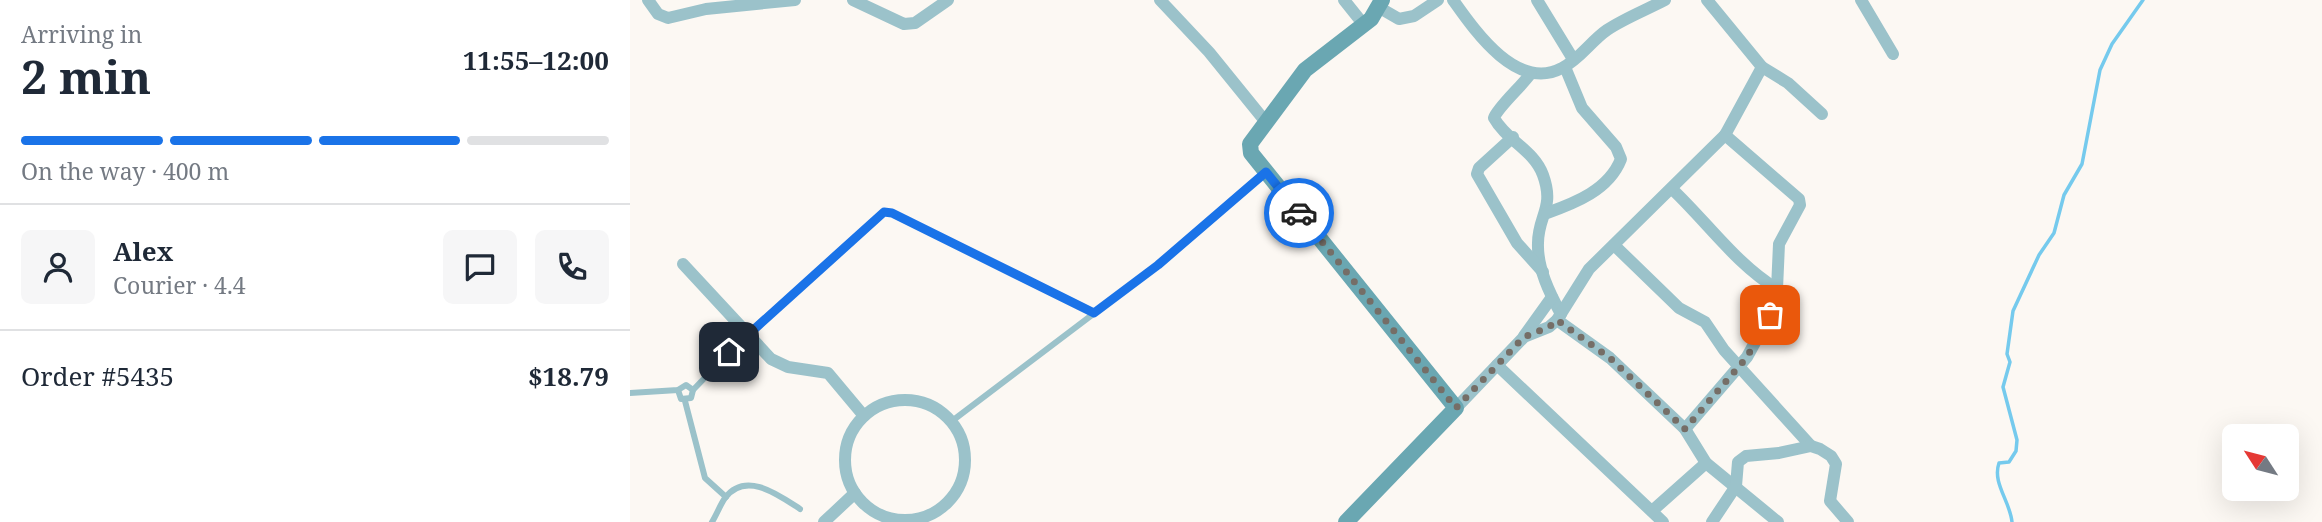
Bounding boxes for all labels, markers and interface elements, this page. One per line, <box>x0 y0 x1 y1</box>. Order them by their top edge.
text: Arriving in <box>21 18 142 50</box>
text: 11:55–12:00 <box>463 42 609 78</box>
text: 2 min <box>21 45 151 107</box>
text: On the way · 400 m <box>21 155 229 187</box>
courier <box>1264 178 1334 248</box>
icon: car <box>1280 194 1318 232</box>
button: person <box>21 230 95 304</box>
button: chat <box>443 230 517 304</box>
button: phone <box>535 230 609 304</box>
text: Alex <box>113 233 173 269</box>
text: Courier · 4.4 <box>113 269 246 301</box>
pin <box>1740 285 1800 345</box>
icon: bag <box>1751 296 1789 334</box>
pin <box>699 322 759 382</box>
icon: home <box>710 333 748 371</box>
text: Order #5435 <box>21 358 174 394</box>
text: $18.79 <box>528 358 609 394</box>
north arrow <box>2222 424 2300 500</box>
map controls <box>2222 424 2299 501</box>

